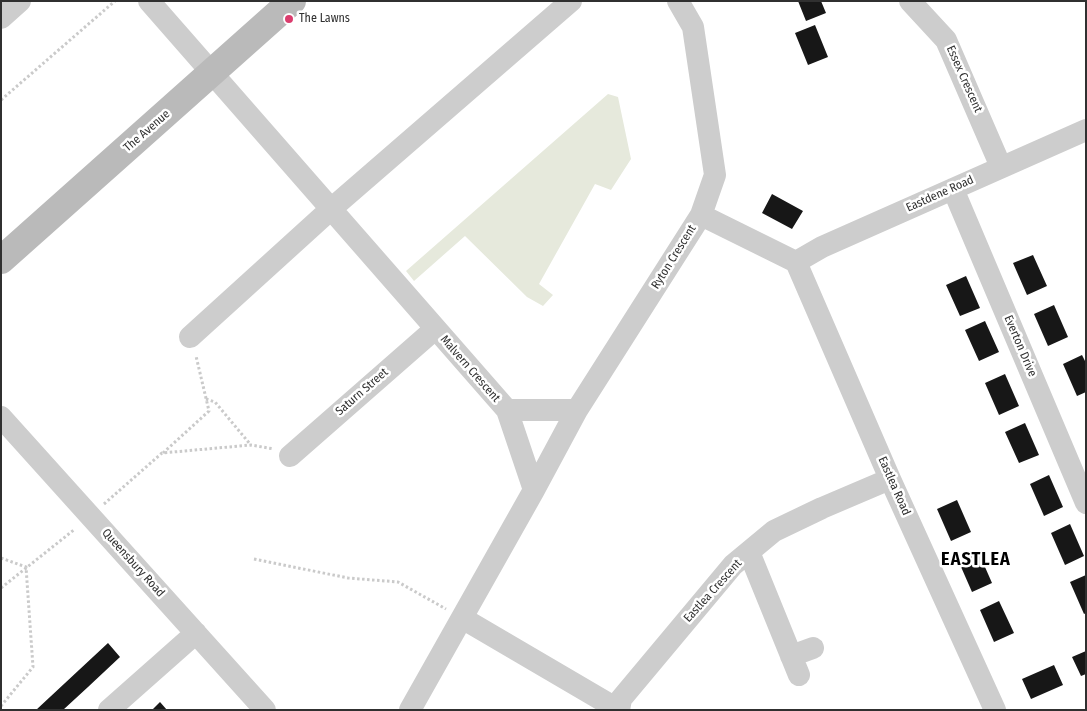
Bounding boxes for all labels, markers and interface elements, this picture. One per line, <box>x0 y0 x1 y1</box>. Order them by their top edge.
place label: The Lawns <box>299 12 350 26</box>
marker: The Lawns <box>283 13 295 25</box>
street label: Essex Crescent <box>943 43 985 115</box>
street label: The Avenue <box>121 107 173 155</box>
street label: Eastdene Road <box>904 173 976 215</box>
street label: Ryton Crescent <box>649 222 699 292</box>
street label: Everton Drive <box>1001 313 1039 379</box>
street label: Malvern Crescent <box>437 333 503 405</box>
street label: Saturn Street <box>333 365 391 419</box>
street label: Eastlea Road <box>875 454 913 518</box>
street label: Queensbury Road <box>99 526 167 600</box>
district label: EASTLEA <box>940 549 1012 571</box>
street label: Eastlea Crescent <box>681 557 745 625</box>

